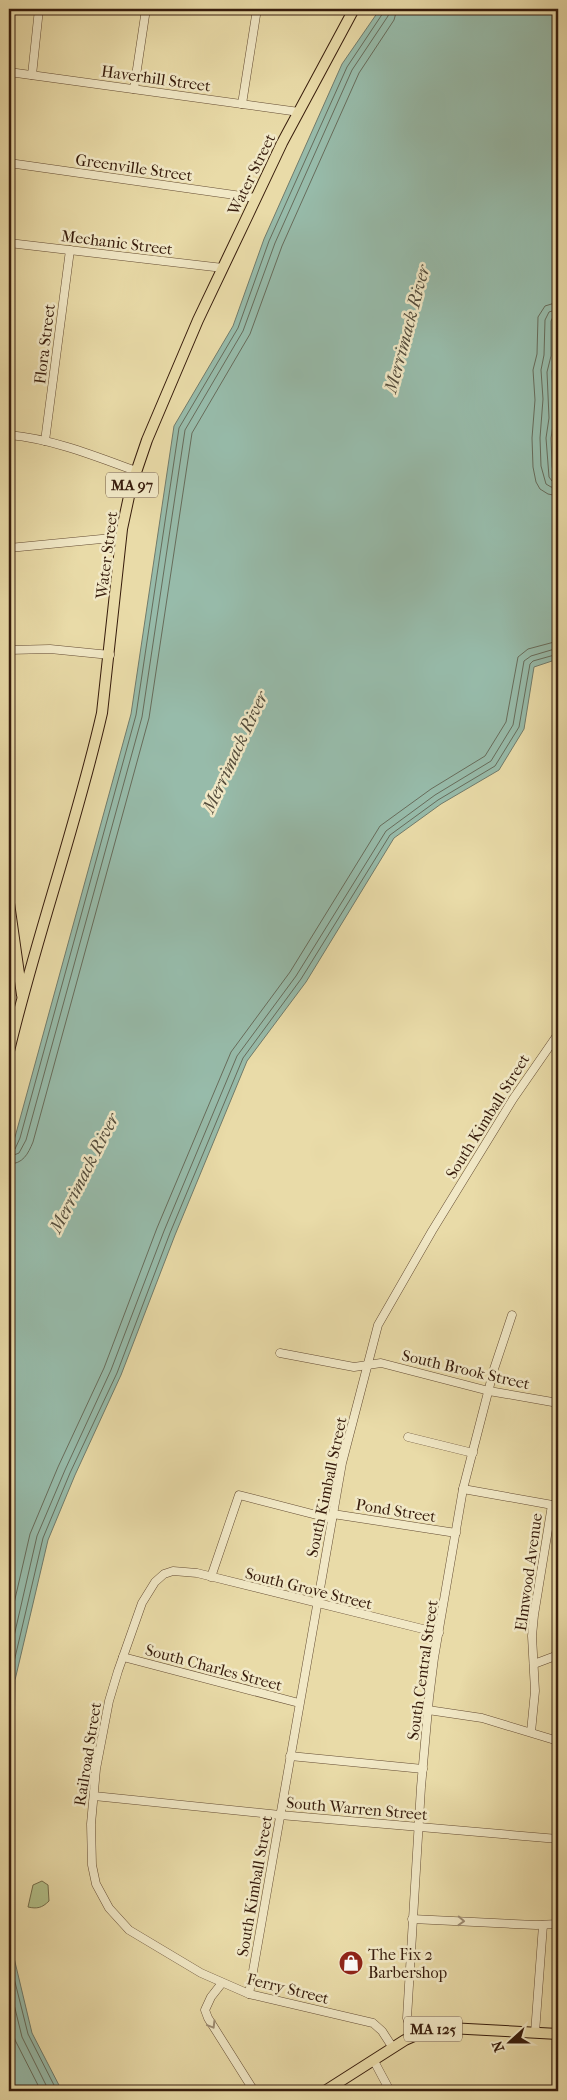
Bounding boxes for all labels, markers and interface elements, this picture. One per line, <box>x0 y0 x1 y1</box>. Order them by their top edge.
street label: Haverhill Street <box>100 61 212 96</box>
street label: Water Street <box>223 130 279 219</box>
street label: Greenville Street <box>74 150 194 185</box>
street label: Mechanic Street <box>60 226 174 259</box>
water label: Merrimack River <box>380 261 435 397</box>
street label: Flora Street <box>30 302 59 385</box>
road number: MA 97 <box>106 472 158 498</box>
street label: Water Street <box>92 510 121 601</box>
water label: Merrimack River <box>197 687 274 818</box>
street label: South Kimball Street <box>441 1050 534 1182</box>
water label: Merrimack River <box>44 1108 124 1238</box>
street label: South Brook Street <box>400 1346 532 1393</box>
street label: South Kimball Street <box>302 1415 351 1559</box>
street label: Pond Street <box>354 1495 438 1526</box>
street label: Elmwood Avenue <box>511 1512 546 1632</box>
street label: South Grove Street <box>243 1563 375 1614</box>
street label: South Central Street <box>403 1599 442 1741</box>
street label: South Charles Street <box>143 1640 285 1695</box>
street label: Railroad Street <box>70 1700 105 1807</box>
street label: South Warren Street <box>286 1793 429 1824</box>
street label: South Kimball Street <box>233 1814 276 1958</box>
one-way arrow <box>457 1916 465 1927</box>
place label: The Fix 2 Barbershop <box>368 1945 448 1982</box>
shop icon: The Fix 2 Barbershop <box>338 1950 364 1976</box>
street label: Ferry Street <box>245 1969 331 2008</box>
road number: MA 125 <box>404 2016 462 2042</box>
north arrow <box>484 2018 534 2068</box>
one-way arrow <box>206 2019 216 2028</box>
text: N <box>488 2038 508 2054</box>

